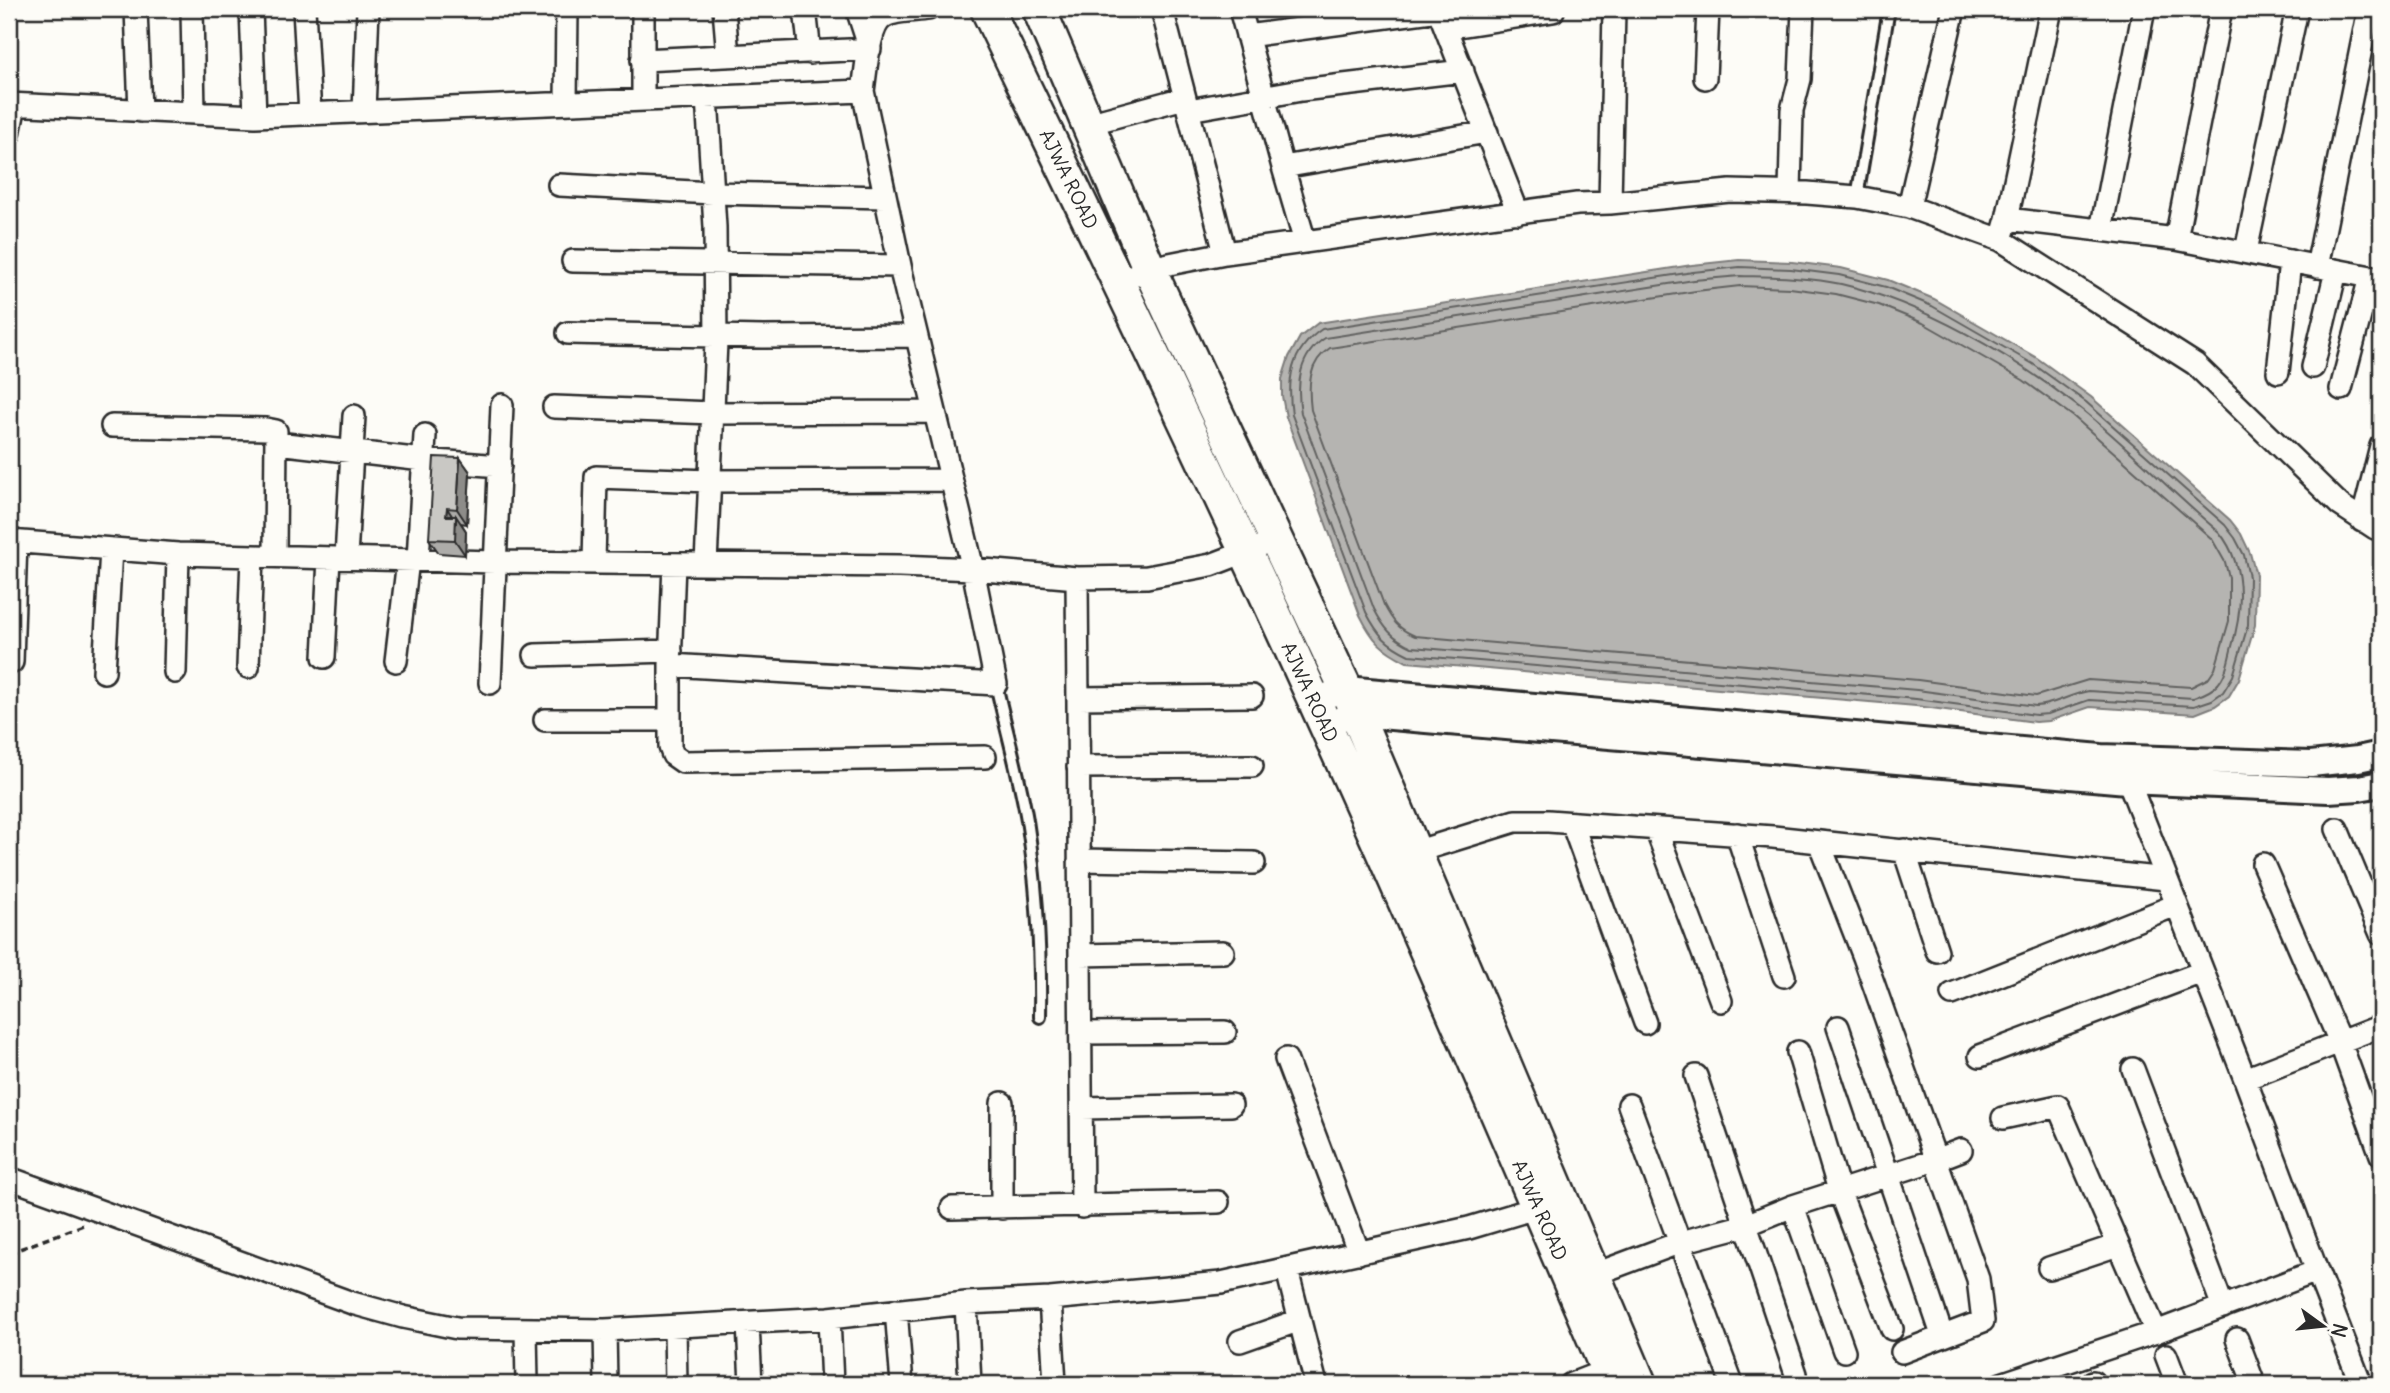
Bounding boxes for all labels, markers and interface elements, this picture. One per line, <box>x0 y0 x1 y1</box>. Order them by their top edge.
street label: AJWA ROAD <box>1035 125 1103 233</box>
street label: AJWA ROAD <box>1276 638 1344 746</box>
street label: AJWA ROAD <box>1507 1156 1573 1264</box>
north arrow <box>2288 1292 2358 1362</box>
text: N <box>2326 1321 2353 1340</box>

